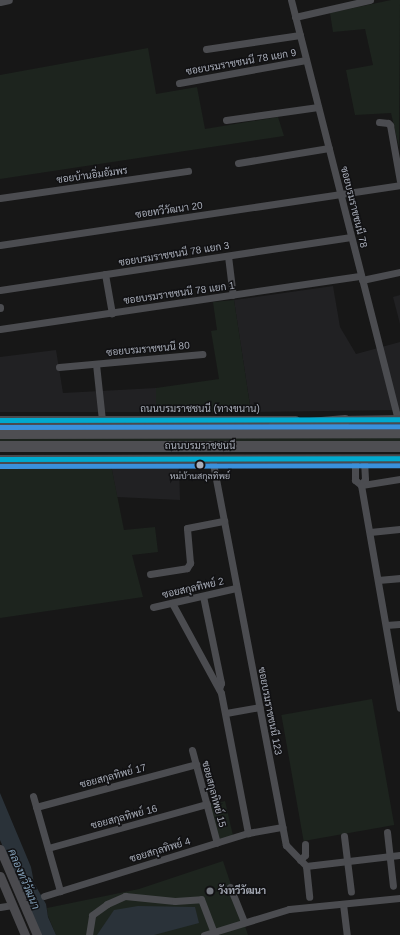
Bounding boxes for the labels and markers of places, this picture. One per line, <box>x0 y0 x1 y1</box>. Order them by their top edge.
marker: หม่บ้านสกุลทิพย์ <box>195 460 205 470</box>
place label: หม่บ้านสกุลทิพย์ <box>170 471 230 481</box>
place label: วังทวีวัฒนา <box>218 885 266 897</box>
marker: วังทวีวัฒนา <box>205 886 215 896</box>

